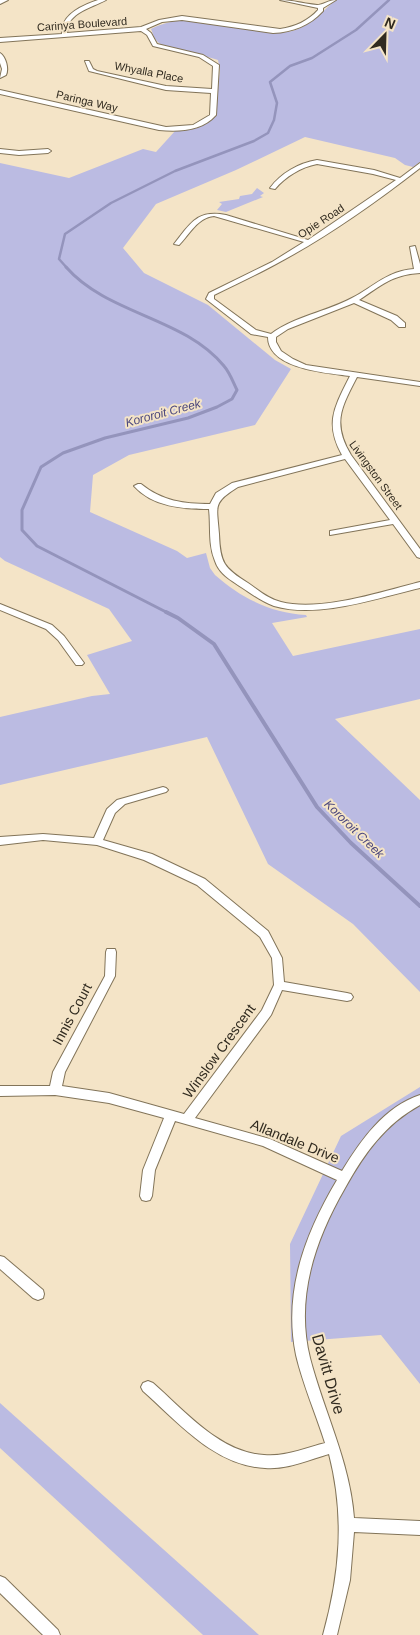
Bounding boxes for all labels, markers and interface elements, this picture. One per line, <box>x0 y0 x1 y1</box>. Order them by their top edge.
north arrow <box>360 10 410 60</box>
text: N <box>382 14 398 32</box>
street label: Carinya Boulevard <box>36 15 128 33</box>
street label: Whyalla Place <box>114 59 184 85</box>
street label: Paringa Way <box>55 88 119 114</box>
street label: Opie Road <box>296 202 346 240</box>
water label: Kororoit Creek <box>124 396 203 430</box>
street label: Livingston Street <box>347 438 405 512</box>
water label: Kororoit Creek <box>321 797 387 862</box>
street label: Innis Court <box>49 980 95 1048</box>
street label: Winslow Crescent <box>180 1001 258 1101</box>
street label: Allandale Drive <box>248 1116 342 1166</box>
street label: Davitt Drive <box>309 1332 348 1416</box>

